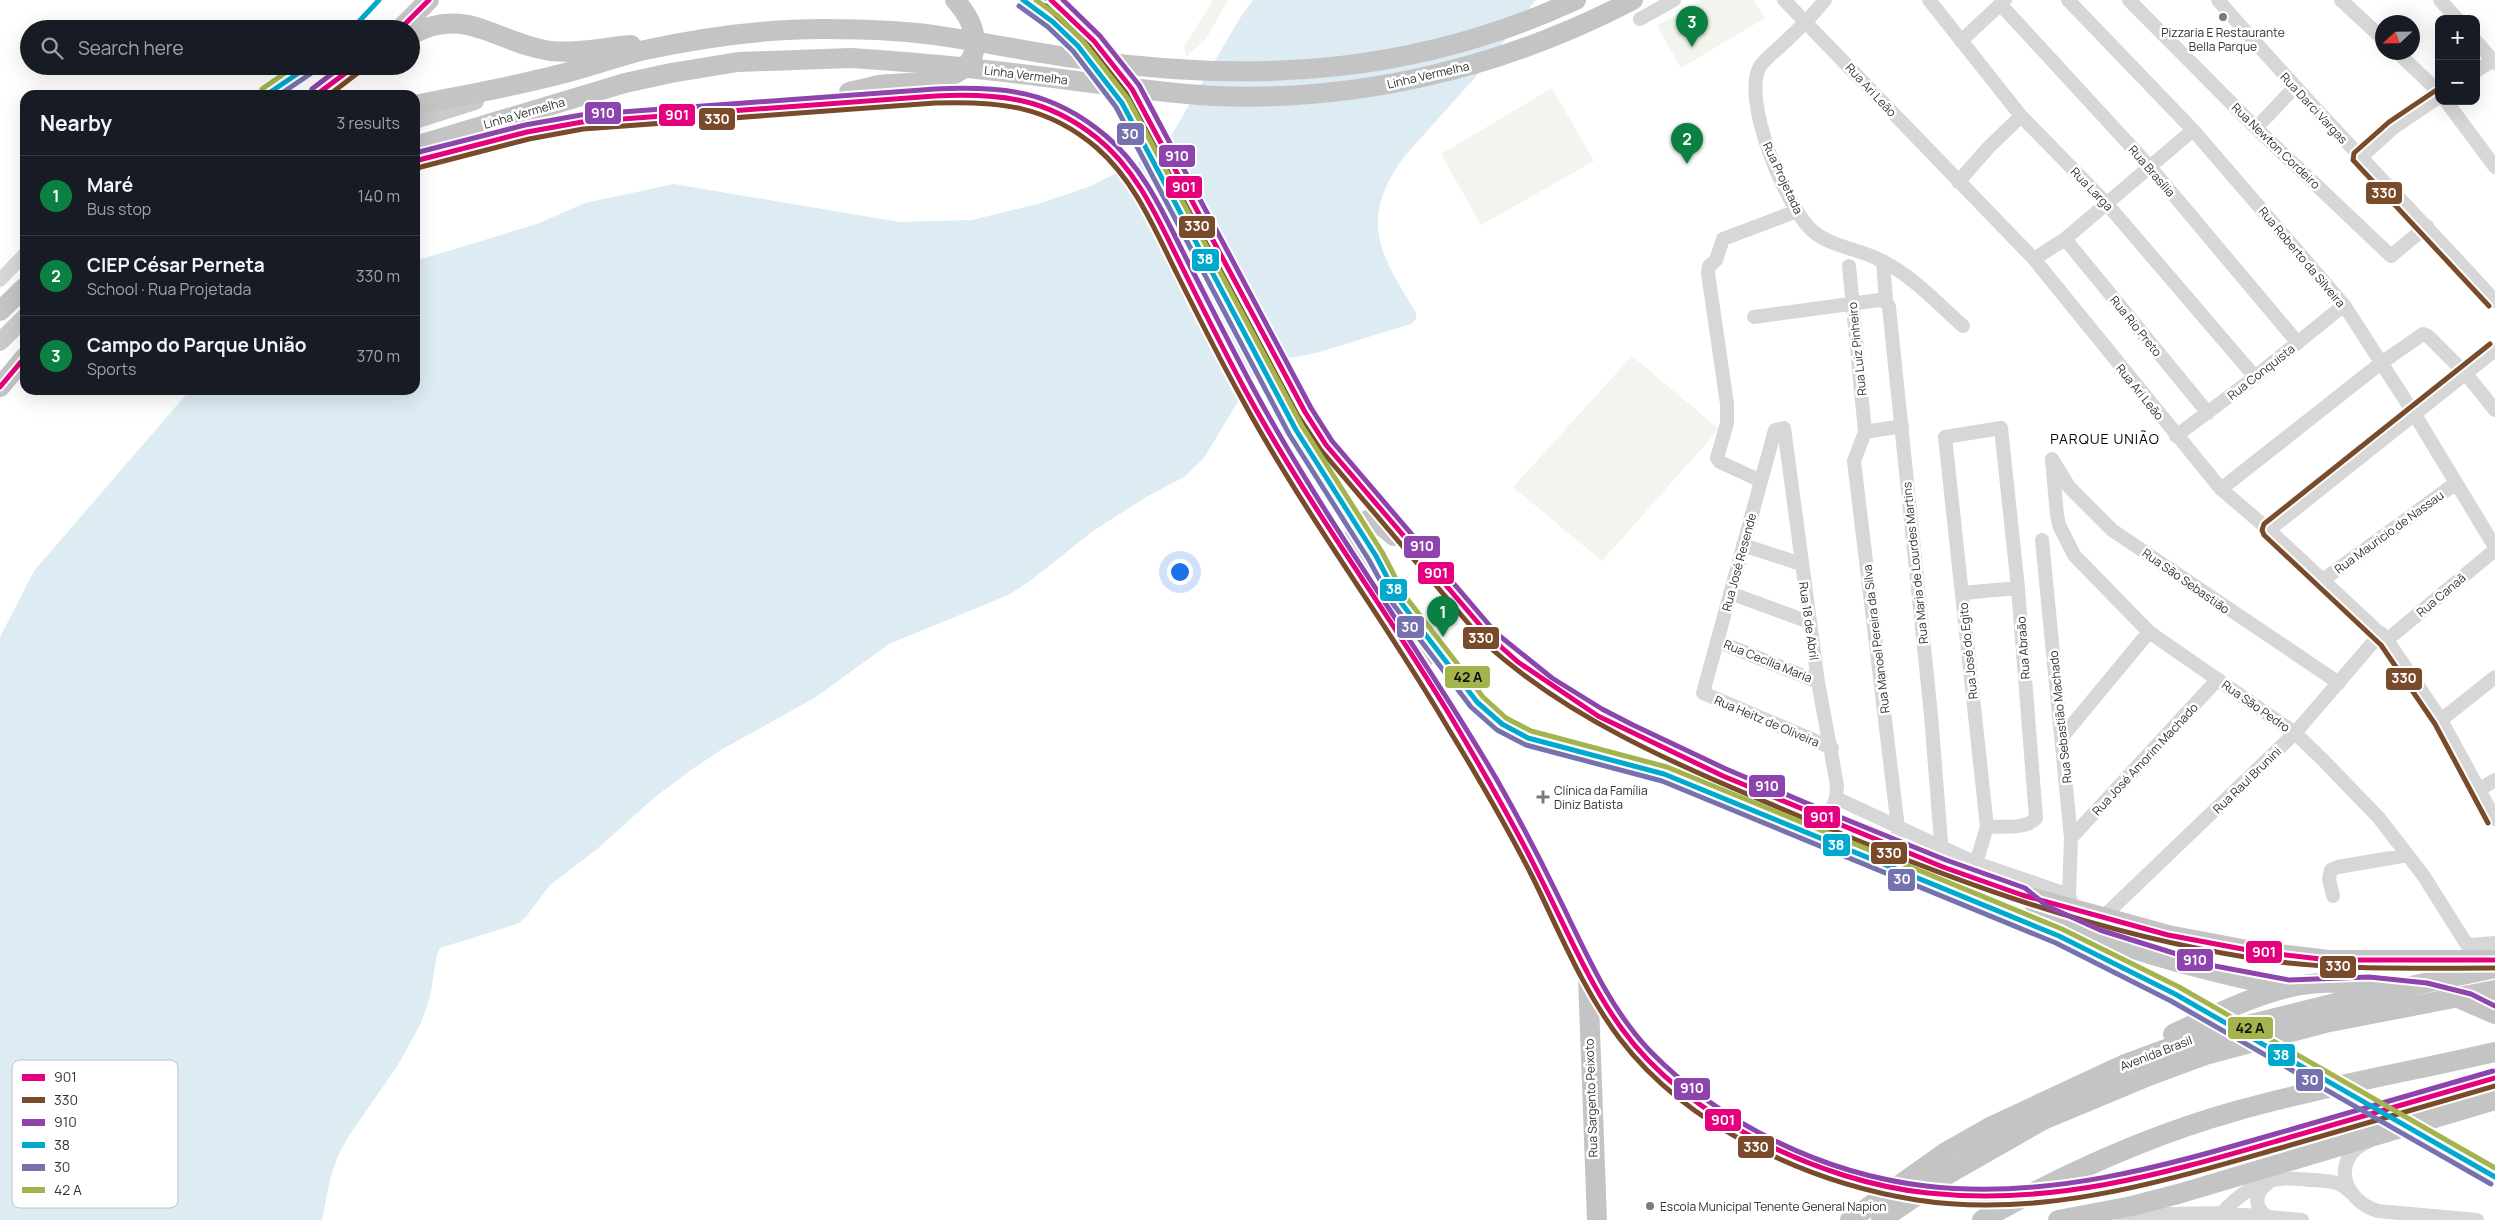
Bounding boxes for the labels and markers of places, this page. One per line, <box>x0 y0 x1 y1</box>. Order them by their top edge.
pin: 3 <box>1676 6 1708 47</box>
marker: Pizzaria E Restaurante Bella Parque <box>2217 11 2229 23</box>
place label: Pizzaria E Restaurante Bella Parque <box>2161 24 2285 55</box>
pin: 2 <box>1671 123 1703 164</box>
pin: 1 <box>1427 596 1459 637</box>
place label: Clínica da Família Diniz Batista <box>1554 782 1648 813</box>
marker: Clínica da Família Diniz Batista <box>1536 790 1550 804</box>
place label: Escola Municipal Tenente General Napion <box>1660 1198 1886 1215</box>
marker: Escola Municipal Tenente General Napion <box>1644 1200 1656 1212</box>

